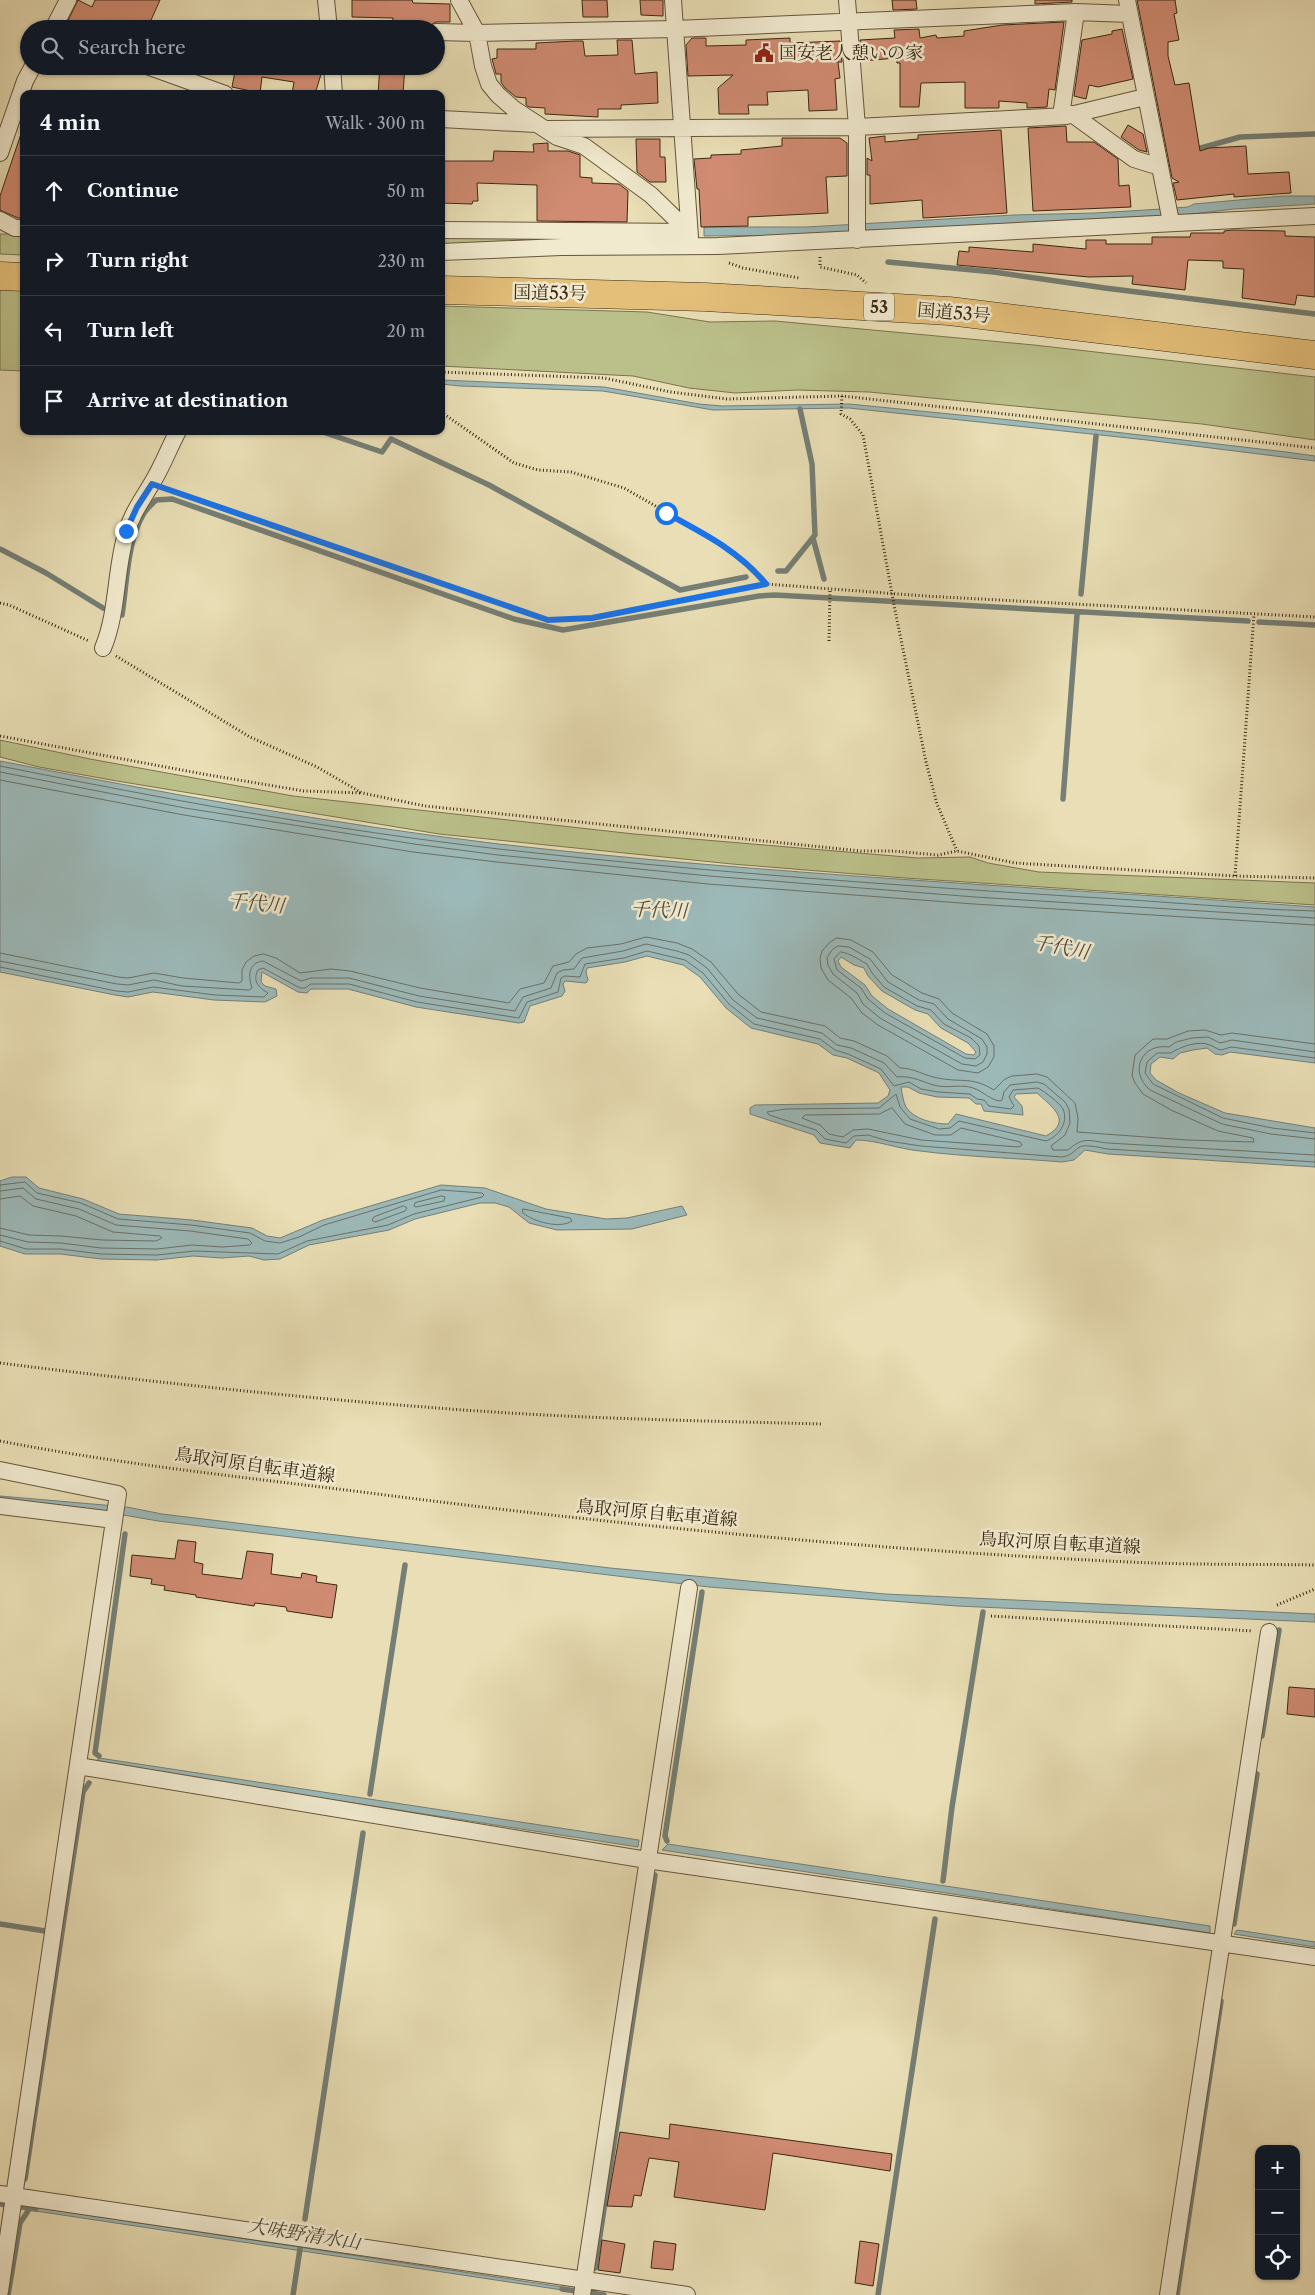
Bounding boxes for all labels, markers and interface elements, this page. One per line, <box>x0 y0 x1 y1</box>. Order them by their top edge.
search box <box>20 20 445 75</box>
icon: search <box>38 34 66 62</box>
text: Search here <box>78 36 186 59</box>
public building icon: 国安老人憩いの家 <box>753 42 775 64</box>
place label: 国安老人憩いの家 <box>779 42 923 64</box>
text: 4 min <box>40 110 101 135</box>
text: Walk · 300 m <box>326 113 425 133</box>
icon: ahead <box>40 177 68 205</box>
text: Continue <box>87 179 179 202</box>
text: 50 m <box>387 181 425 201</box>
icon: right <box>40 247 68 275</box>
text: Turn right <box>87 249 188 272</box>
text: 230 m <box>378 251 425 271</box>
street label: 国道53号 <box>513 281 587 305</box>
road number: 53 <box>864 294 894 320</box>
street label: 国道53号 <box>916 299 992 327</box>
icon: left <box>40 317 68 345</box>
text: Turn left <box>87 319 174 342</box>
text: 20 m <box>386 321 425 341</box>
icon: arrive <box>40 387 68 415</box>
text: Arrive at destination <box>87 389 288 412</box>
route start <box>655 502 678 525</box>
route end <box>115 520 138 543</box>
water label: 千代川 <box>226 889 288 918</box>
water label: 千代川 <box>630 898 690 923</box>
water label: 千代川 <box>1031 930 1093 964</box>
street label: 鳥取河原自転車道線 <box>173 1443 337 1487</box>
street label: 鳥取河原自転車道線 <box>575 1495 739 1531</box>
street label: 鳥取河原自転車道線 <box>979 1528 1141 1558</box>
map controls <box>1255 2145 1300 2280</box>
button: + <box>1255 2145 1300 2190</box>
button: − <box>1255 2190 1300 2235</box>
water label: 大味野清水山 <box>246 2214 364 2255</box>
button: locate <box>1255 2235 1300 2280</box>

